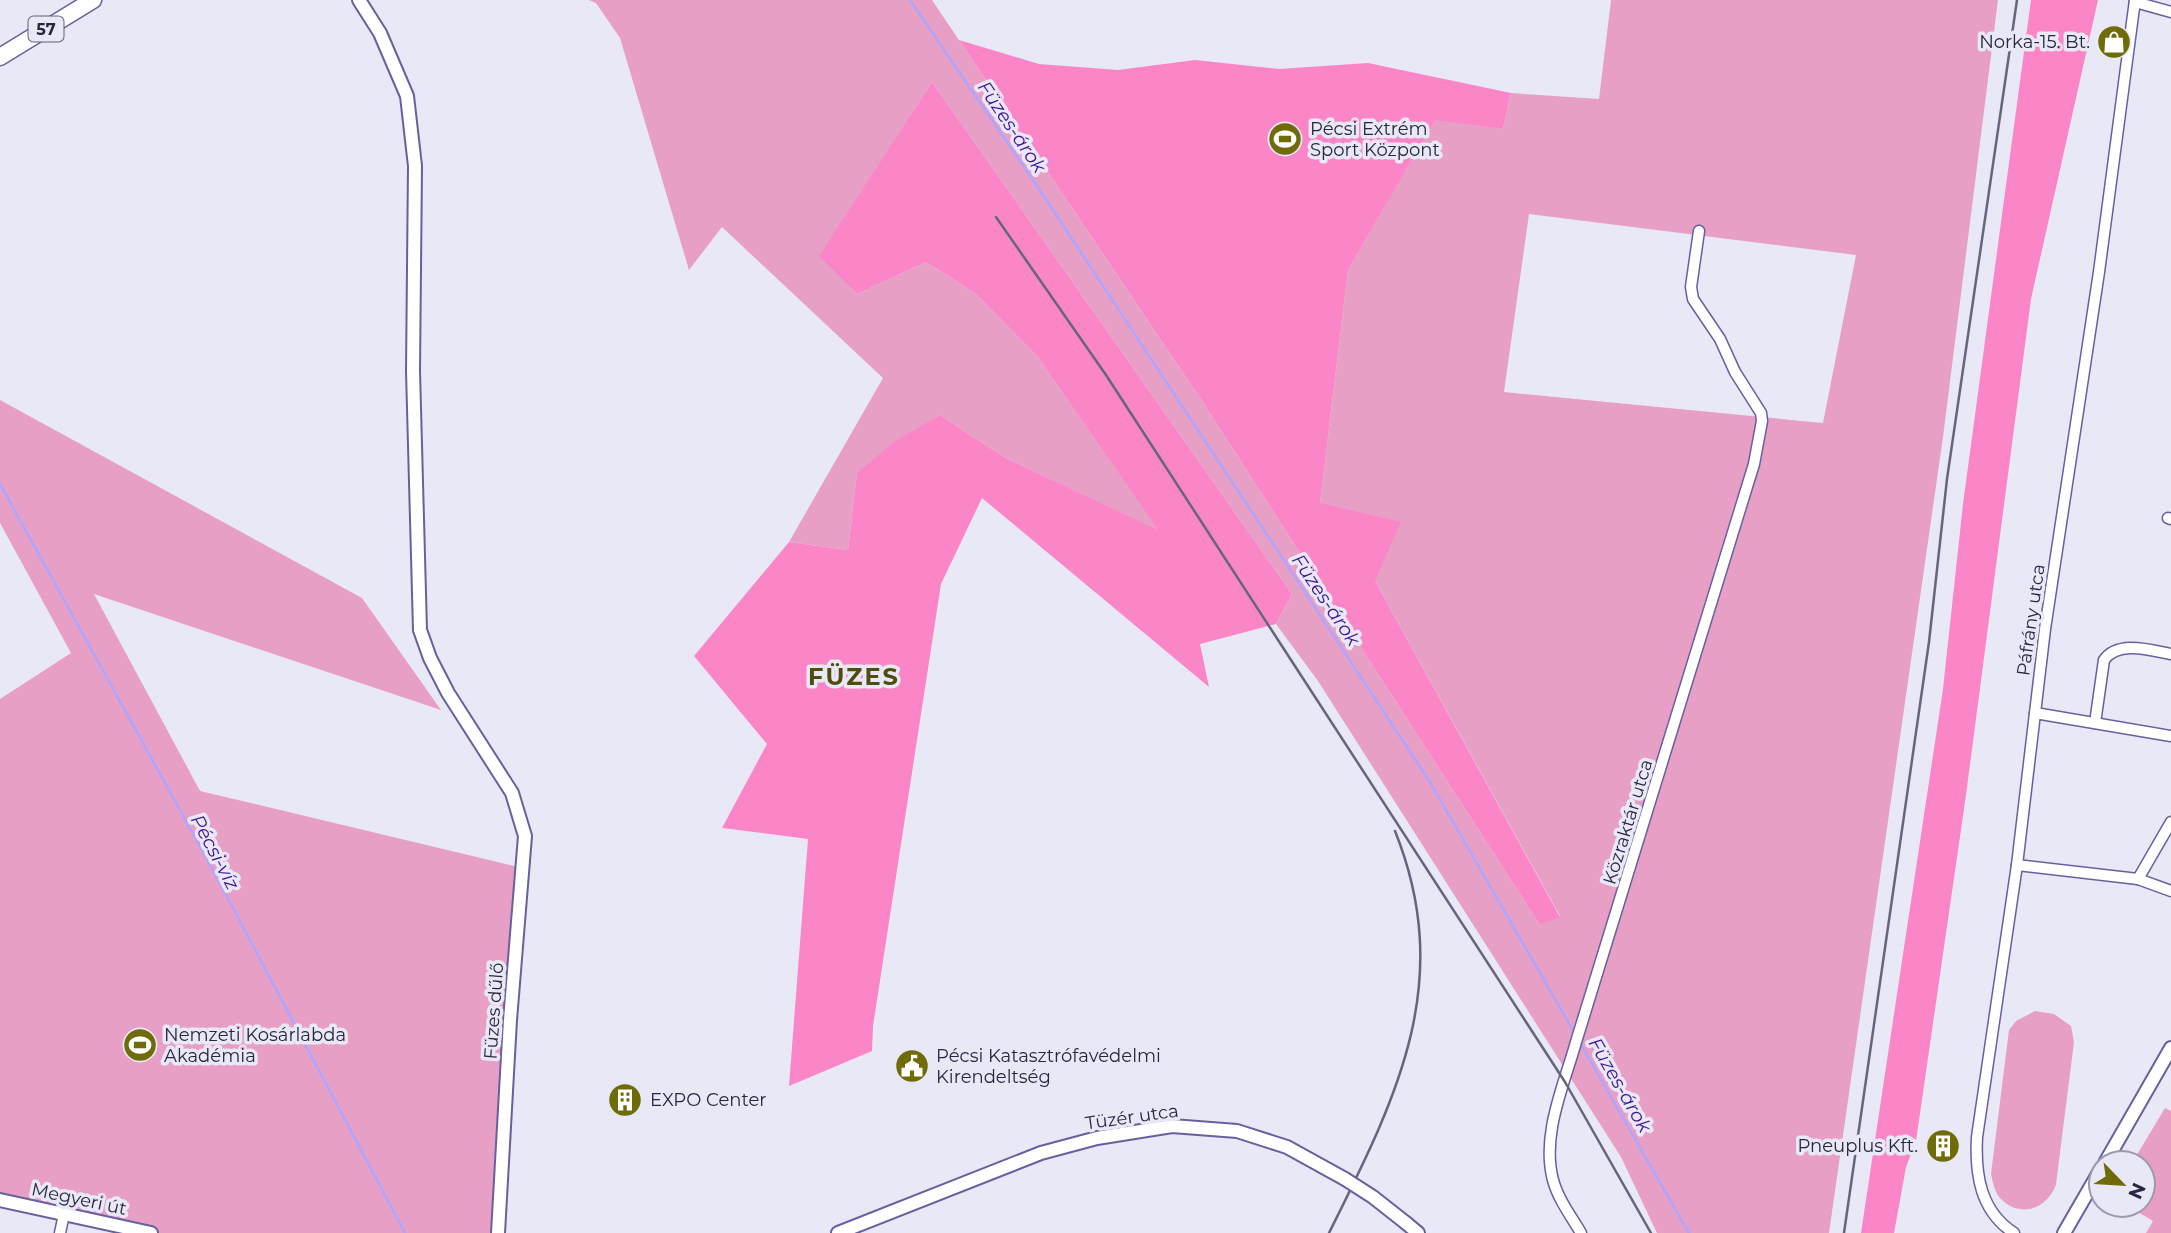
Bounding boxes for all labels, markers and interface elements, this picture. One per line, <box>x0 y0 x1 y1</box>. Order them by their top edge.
road number: 57 <box>28 17 64 42</box>
shop icon: Norka-15. Bt. <box>2095 23 2133 61</box>
place label: Norka-15. Bt. <box>1979 31 2090 53</box>
water label: Füzes-árok <box>973 77 1051 178</box>
place label: Pécsi Extrém Sport Központ <box>1310 118 1440 161</box>
sports icon: Pécsi Extrém Sport Központ <box>1266 120 1304 158</box>
water label: Füzes-árok <box>1287 550 1365 651</box>
street label: Páfrány utca <box>2012 563 2050 677</box>
district label: FÜZES <box>808 662 900 691</box>
street label: Közraktár utca <box>1598 757 1658 887</box>
water label: Pécsi-víz <box>186 811 244 894</box>
street label: Füzes dűlő <box>480 962 508 1060</box>
place label: Nemzeti Kosárlabda Akadémia <box>164 1024 346 1067</box>
sports icon: Nemzeti Kosárlabda Akadémia <box>121 1026 159 1064</box>
water label: Füzes-árok <box>1584 1033 1657 1137</box>
place label: Pécsi Katasztrófavédelmi Kirendeltség <box>936 1045 1161 1088</box>
public building icon: Pécsi Katasztrófavédelmi Kirendeltség <box>893 1047 931 1085</box>
building icon: EXPO Center <box>606 1081 644 1119</box>
place label: EXPO Center <box>650 1089 767 1111</box>
street label: Tüzér utca <box>1084 1100 1180 1134</box>
building icon: Pneuplus Kft. <box>1924 1127 1962 1165</box>
place label: Pneuplus Kft. <box>1798 1135 1918 1157</box>
north arrow <box>2087 1149 2157 1219</box>
street label: Megyeri út <box>29 1178 129 1220</box>
text: N <box>2123 1179 2151 1203</box>

